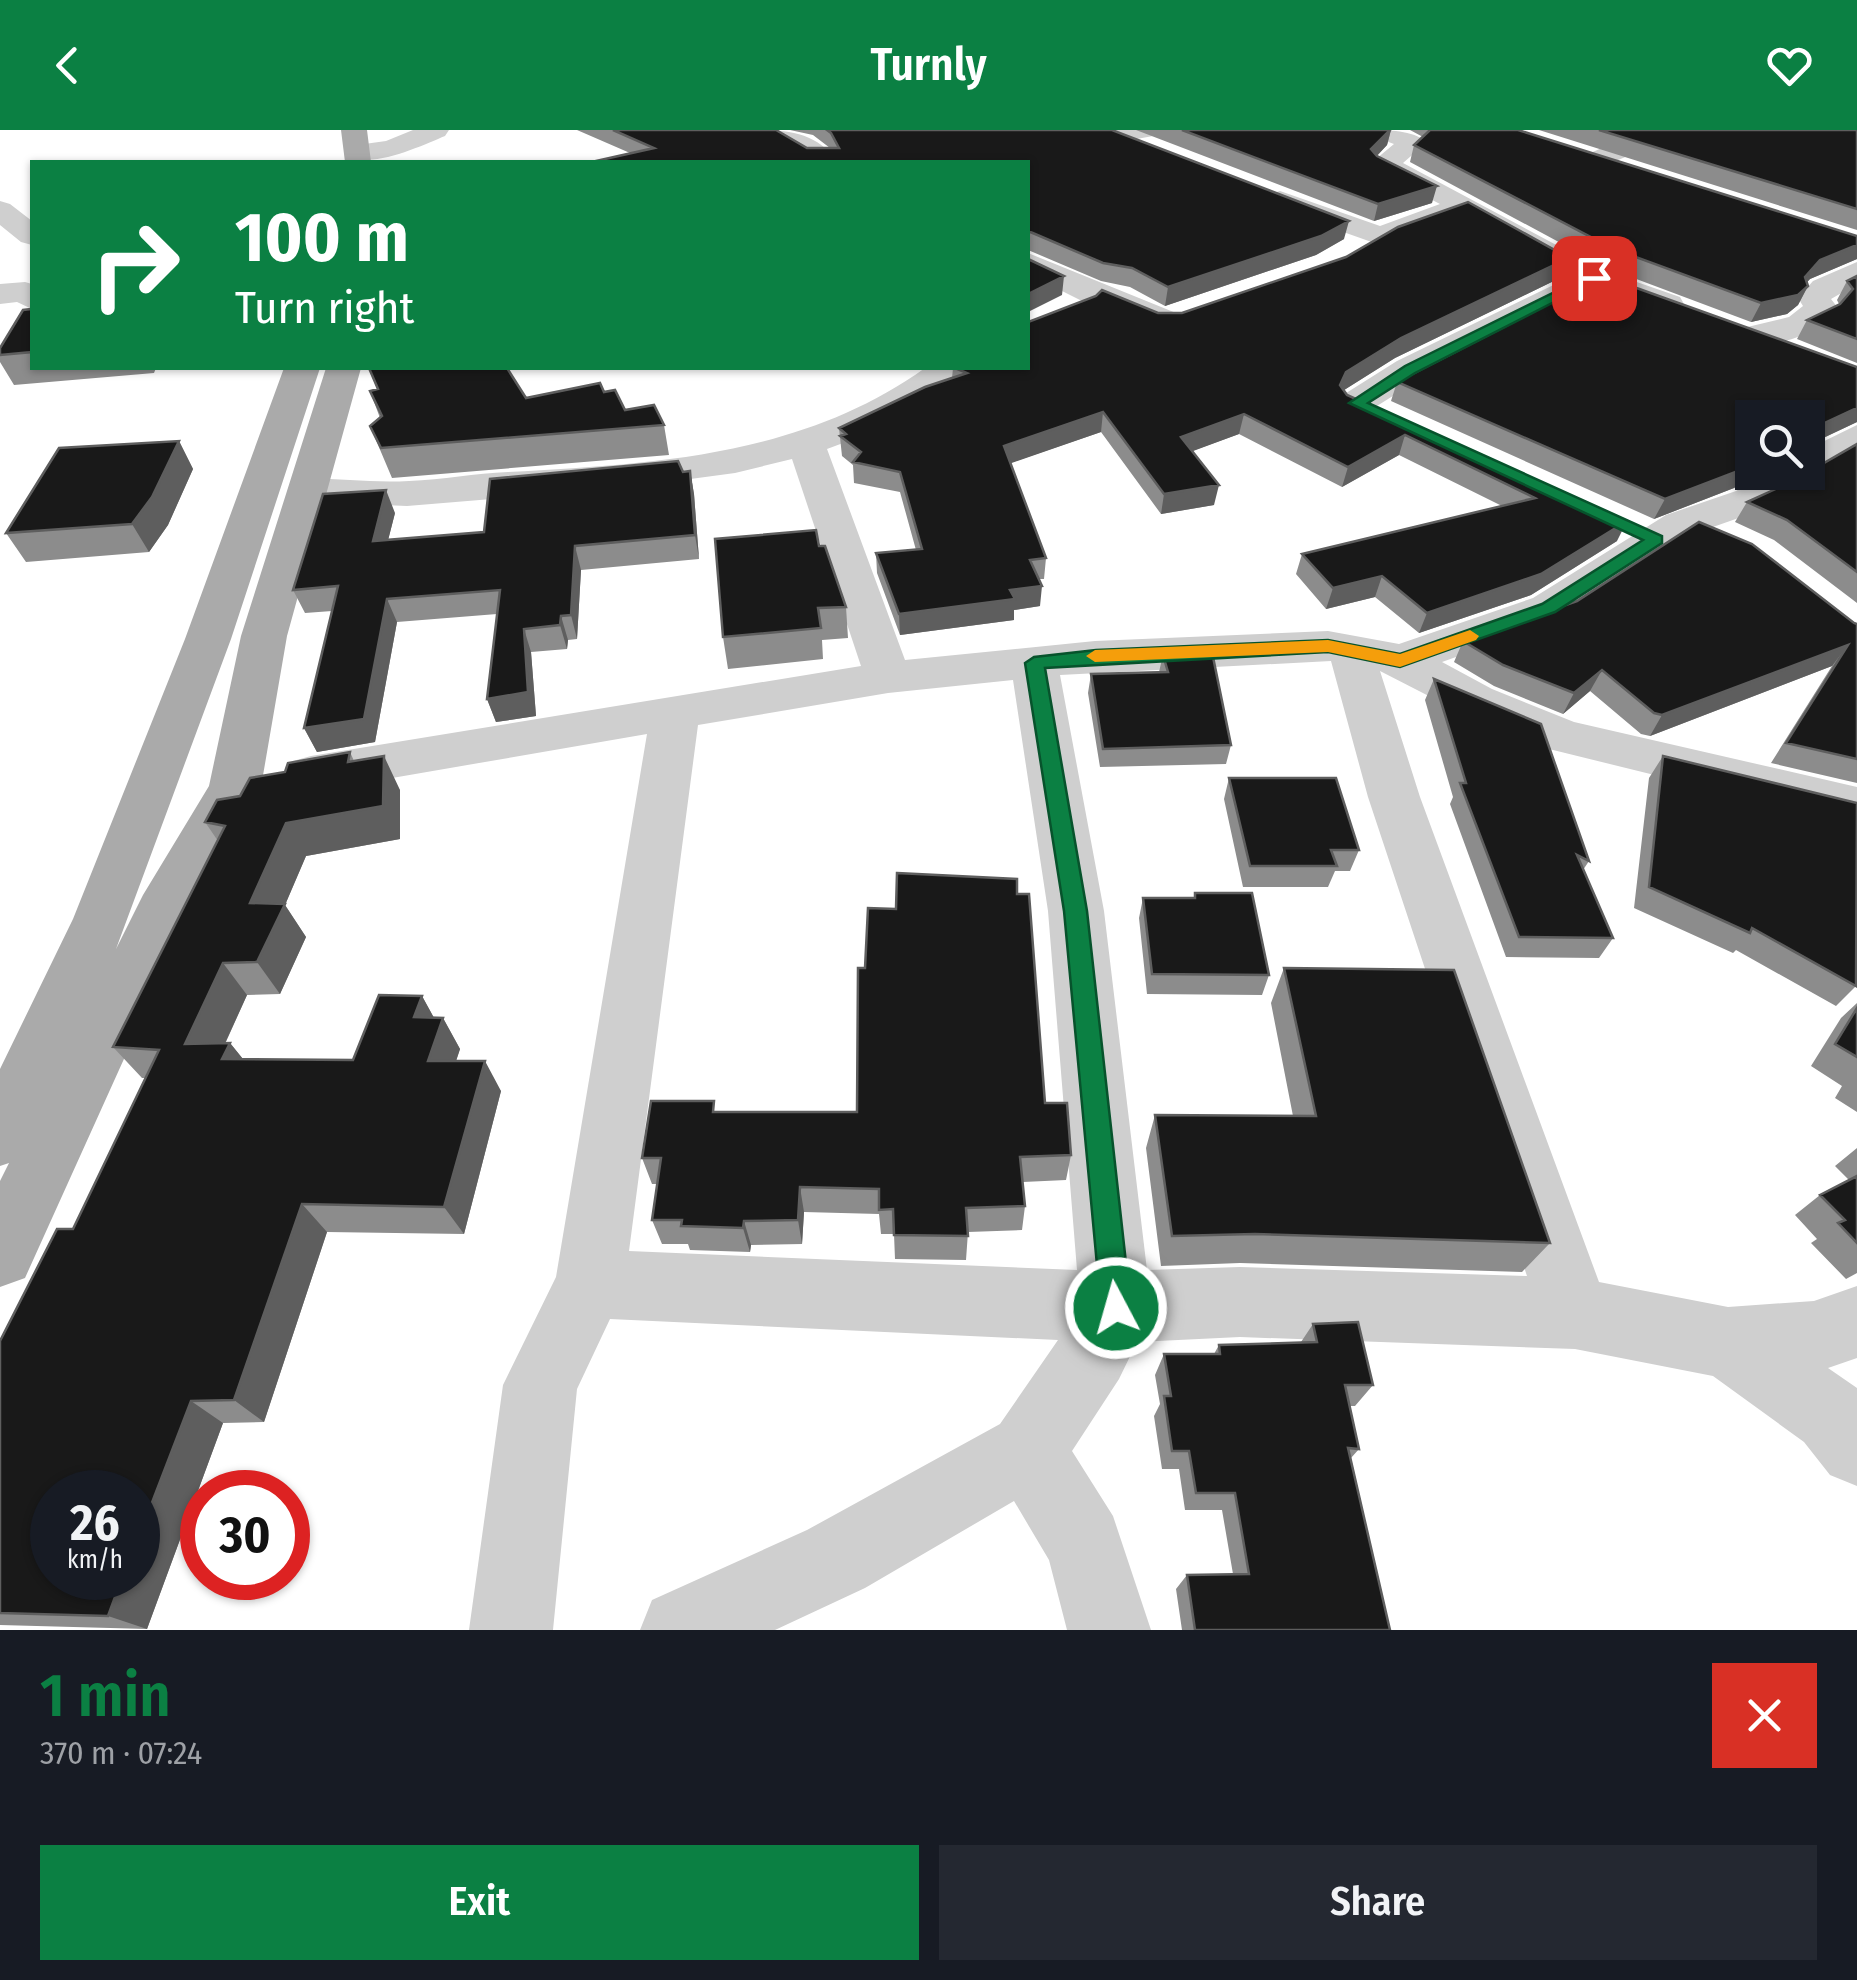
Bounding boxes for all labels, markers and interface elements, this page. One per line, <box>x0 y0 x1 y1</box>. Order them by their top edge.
icon: back <box>40 38 95 93</box>
text: Turnly <box>870 38 987 92</box>
icon: heart <box>1762 38 1817 93</box>
text: 100 m <box>235 196 409 280</box>
icon: right <box>70 200 200 330</box>
pin <box>1552 236 1637 321</box>
icon: arrive <box>1567 251 1622 306</box>
text: Turn right <box>235 281 414 335</box>
map controls <box>1735 400 1825 490</box>
button: search <box>1735 400 1825 490</box>
position arrow <box>1064 1256 1168 1360</box>
speed limit sign: 30 <box>180 1470 310 1600</box>
text: 26 <box>70 1493 120 1553</box>
text: km/h <box>67 1545 123 1575</box>
text: 1 min <box>40 1660 171 1732</box>
button: close <box>1712 1663 1817 1768</box>
text: 370 m · 07:24 <box>40 1734 202 1772</box>
button: Exit <box>40 1845 919 1960</box>
button: Share <box>939 1845 1817 1960</box>

